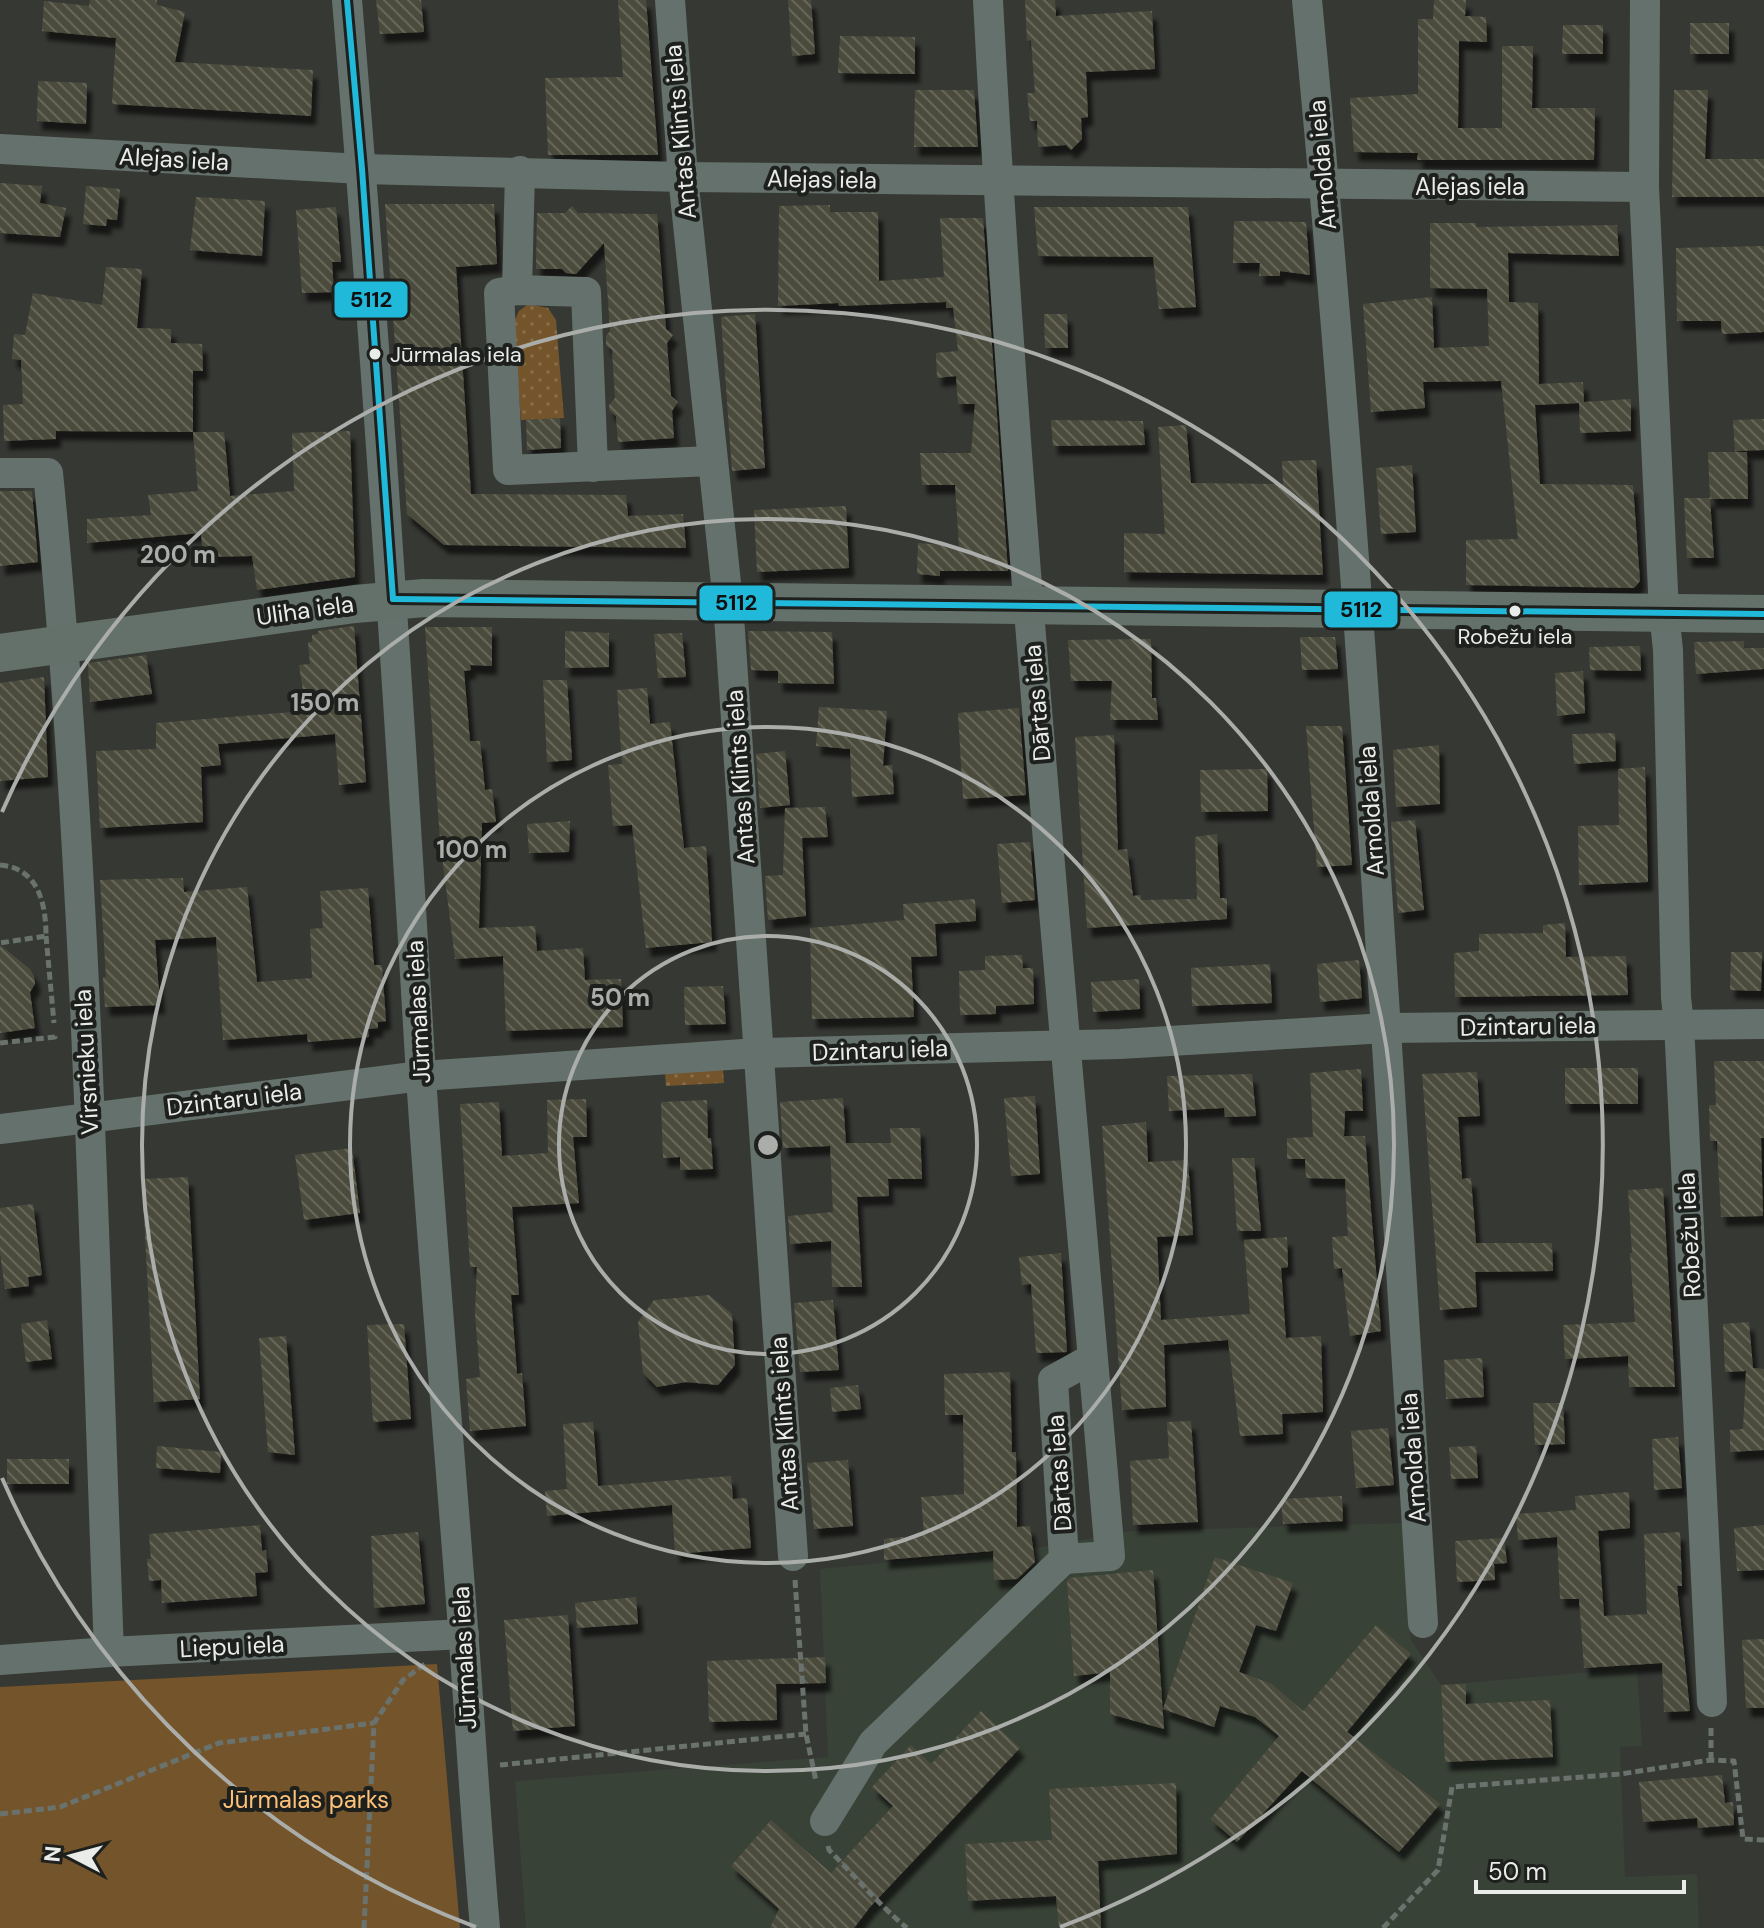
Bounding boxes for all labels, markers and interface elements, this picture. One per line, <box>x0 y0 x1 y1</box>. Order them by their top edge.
street label: Antas Klints iela <box>657 43 703 221</box>
street label: Arnolda iela <box>1301 99 1343 231</box>
street label: Alejas iela <box>118 141 230 177</box>
street label: Alejas iela <box>767 163 877 195</box>
street label: Alejas iela <box>1415 171 1525 202</box>
line badge: 5112 <box>333 280 409 319</box>
text: 5112 <box>350 285 392 314</box>
place label: Jūrmalas iela <box>390 340 522 369</box>
marker: Jūrmalas iela <box>367 346 383 362</box>
text: 200 m <box>140 539 216 570</box>
line badge: 5112 <box>698 584 774 622</box>
street label: Uliha iela <box>254 588 356 632</box>
text: 5112 <box>715 588 757 617</box>
line badge: 5112 <box>1323 590 1399 629</box>
text: 5112 <box>1340 595 1382 624</box>
marker: Robežu iela <box>1507 603 1523 619</box>
place label: Robežu iela <box>1458 622 1572 651</box>
street label: Dārtas iela <box>1016 643 1058 763</box>
text: 150 m <box>291 687 359 718</box>
street label: Antas Klints iela <box>718 689 762 865</box>
street label: Arnolda iela <box>1351 745 1391 877</box>
text: 100 m <box>437 834 507 865</box>
street label: Jūrmalas iela <box>399 939 437 1085</box>
text: 50 m <box>590 982 650 1013</box>
street label: Virsnieku iela <box>67 988 105 1136</box>
street label: Dzintaru iela <box>1460 1009 1596 1043</box>
street label: Dzintaru iela <box>811 1032 949 1068</box>
street label: Dzintaru iela <box>164 1075 304 1123</box>
centre of rings <box>754 1131 782 1159</box>
street label: Robežu iela <box>1670 1172 1708 1298</box>
street label: Antas Klints iela <box>762 1336 806 1512</box>
street label: Arnolda iela <box>1393 1392 1433 1524</box>
street label: Dārtas iela <box>1039 1413 1079 1533</box>
street label: Jūrmalas iela <box>445 1585 483 1731</box>
street label: Liepu iela <box>179 1628 285 1664</box>
park label: Jūrmalas parks <box>223 1784 389 1815</box>
north arrow <box>32 1816 112 1896</box>
text: N <box>37 1844 68 1863</box>
scale bar <box>1476 1844 1684 1894</box>
text: 50 m <box>1488 1856 1547 1887</box>

